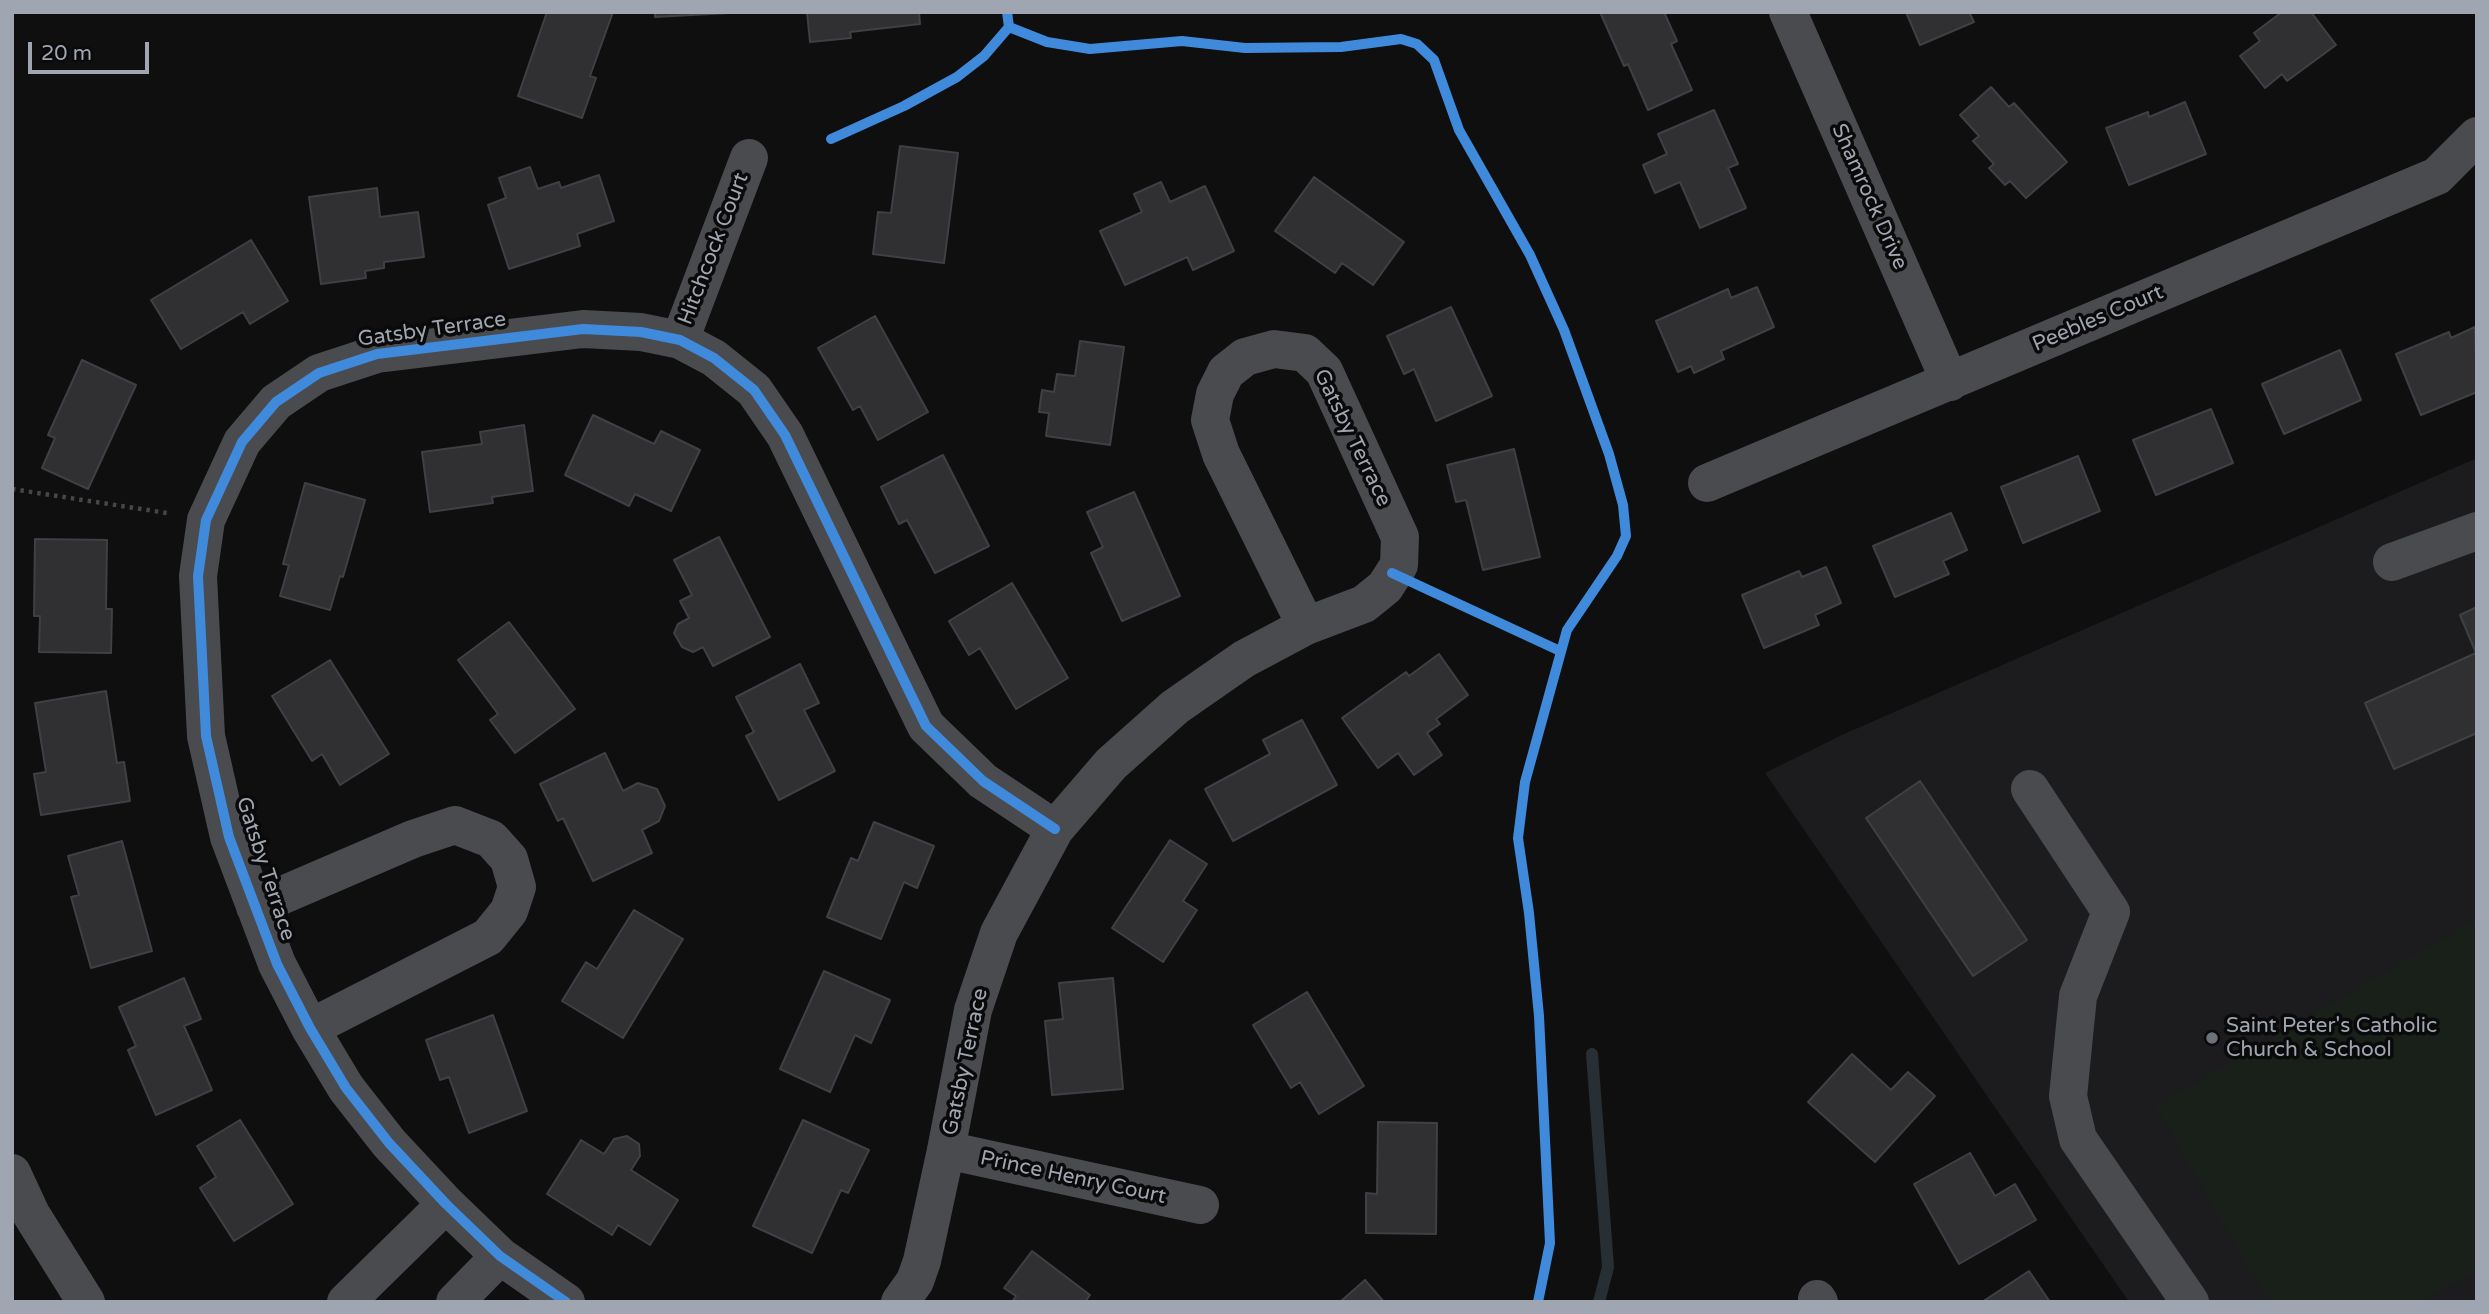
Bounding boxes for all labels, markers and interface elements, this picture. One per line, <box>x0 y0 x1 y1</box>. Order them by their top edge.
scale bar <box>32 28 152 72</box>
text: 20 m <box>41 41 92 66</box>
street label: Shamrock Drive <box>1826 120 1912 274</box>
street label: Hitchcock Court <box>673 170 755 328</box>
street label: Peebles Court <box>2029 280 2167 358</box>
street label: Gatsby Terrace <box>356 307 508 353</box>
street label: Gatsby Terrace <box>1308 365 1396 511</box>
street label: Gatsby Terrace <box>230 794 300 944</box>
street label: Gatsby Terrace <box>938 986 994 1138</box>
place label: Saint Peter's Catholic Church & School <box>2226 1013 2437 1063</box>
marker: Saint Peter's Catholic Church & School <box>2204 1030 2220 1046</box>
street label: Prince Henry Court <box>978 1146 1168 1210</box>

